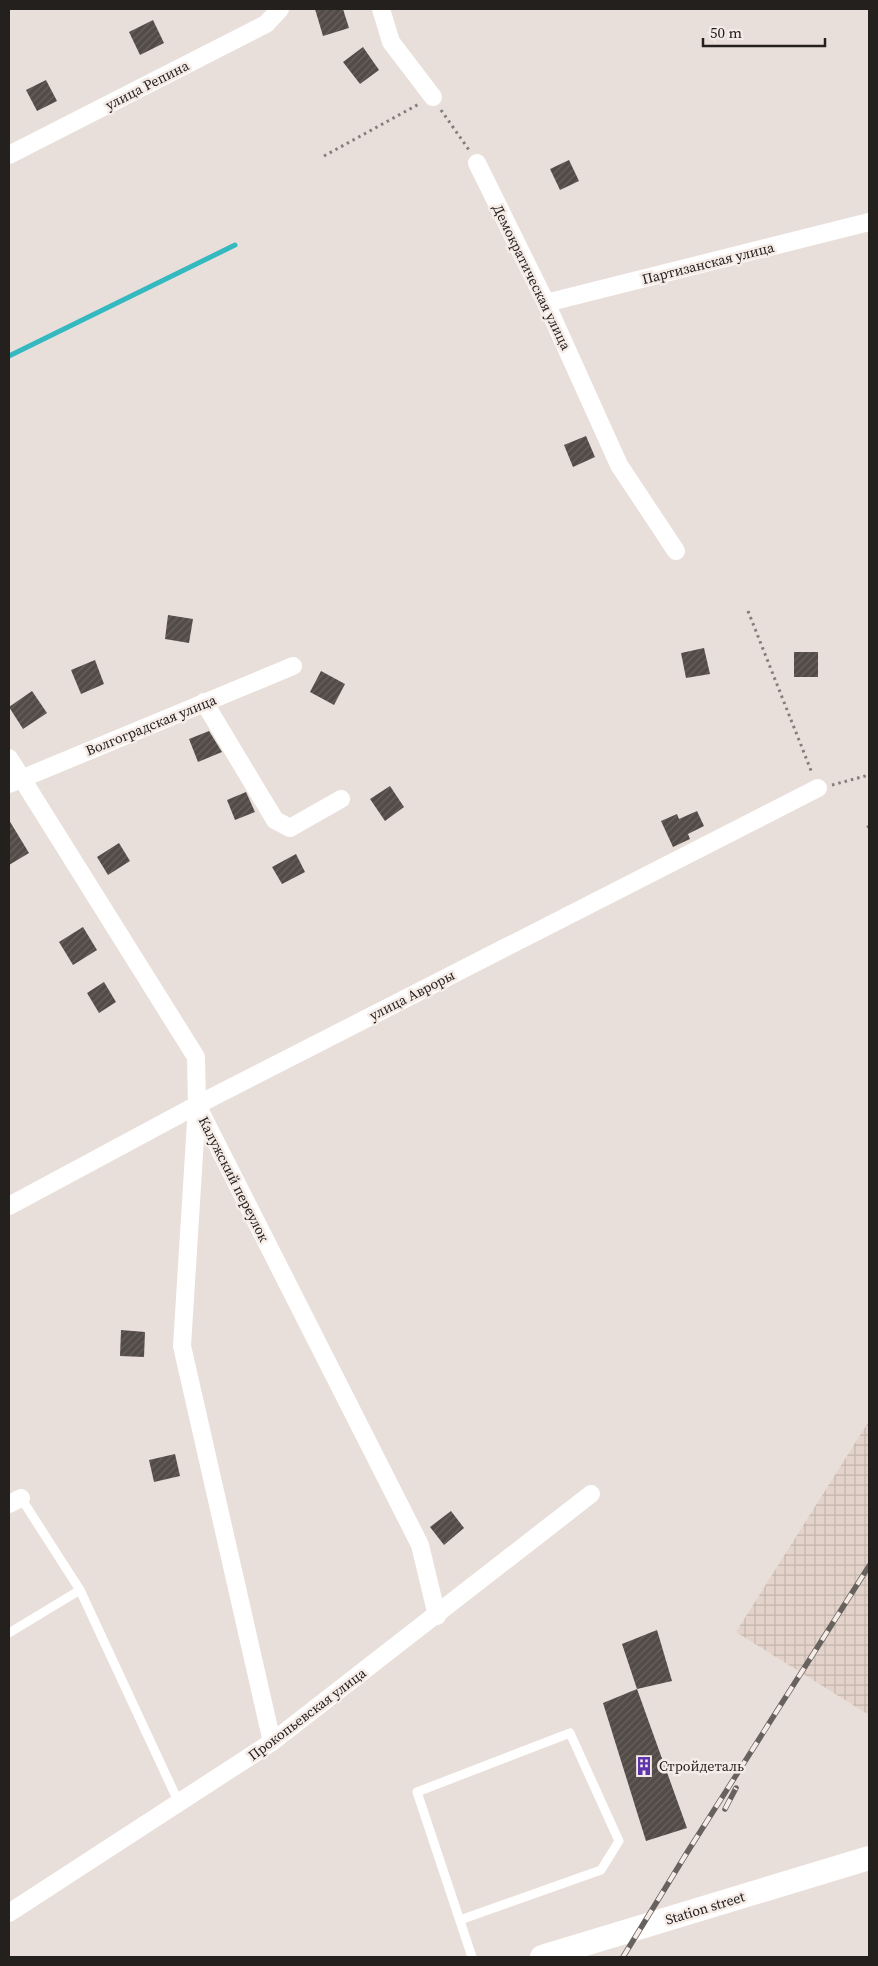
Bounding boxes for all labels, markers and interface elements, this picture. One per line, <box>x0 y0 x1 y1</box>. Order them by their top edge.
scale bar <box>703 15 826 47</box>
text: 50 m <box>710 22 742 43</box>
street label: улица Репина <box>102 55 193 115</box>
street label: Демократическая улица <box>488 201 576 354</box>
street label: Партизанская улица <box>640 237 777 289</box>
street label: Волгоградская улица <box>83 689 220 760</box>
street label: улица Авроры <box>366 965 458 1025</box>
street label: Калужский переулок <box>194 1113 274 1245</box>
street label: Прокопьевская улица <box>244 1662 371 1765</box>
building icon: Стройдеталь <box>633 1755 655 1777</box>
place label: Стройдеталь <box>659 1756 744 1776</box>
street label: Station street <box>663 1886 748 1930</box>

